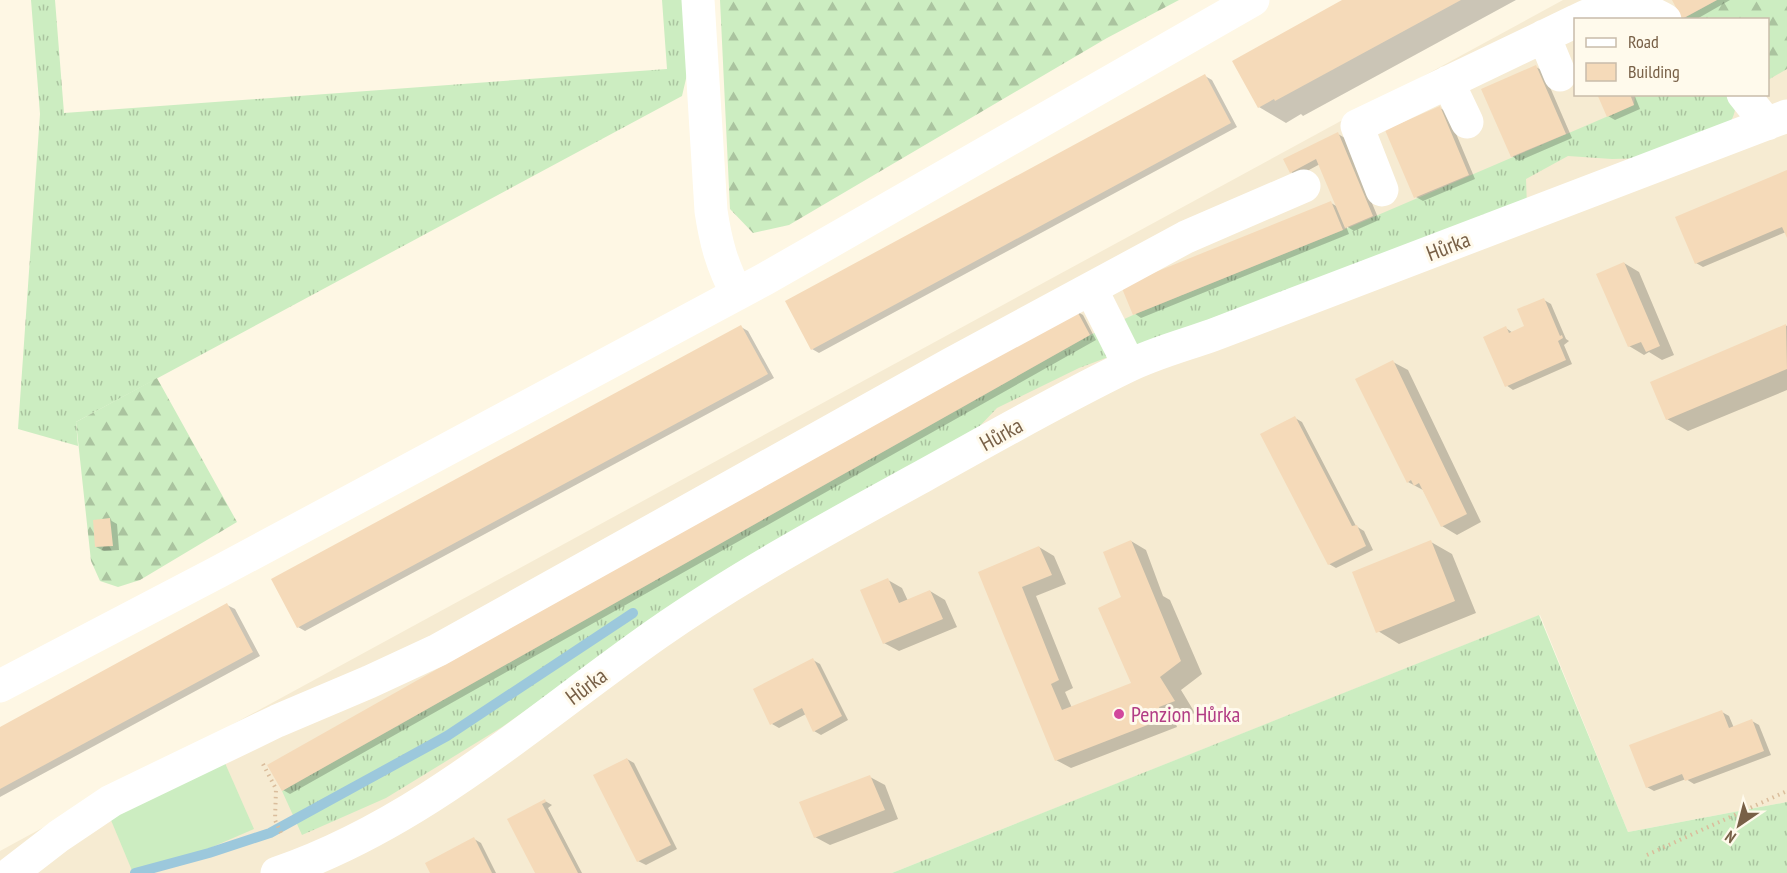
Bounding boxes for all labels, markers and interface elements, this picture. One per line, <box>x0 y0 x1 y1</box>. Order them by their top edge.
legend <box>1574 18 1769 96</box>
text: Road <box>1628 30 1659 53</box>
text: Building <box>1628 60 1680 83</box>
street label: Hůrka <box>1422 225 1474 267</box>
street label: Hůrka <box>975 411 1027 457</box>
street label: Hůrka <box>560 661 612 711</box>
place label: Penzion Hůrka <box>1131 700 1240 728</box>
marker: Penzion Hůrka <box>1112 707 1126 721</box>
north arrow <box>1709 795 1769 855</box>
text: N <box>1721 827 1740 848</box>

